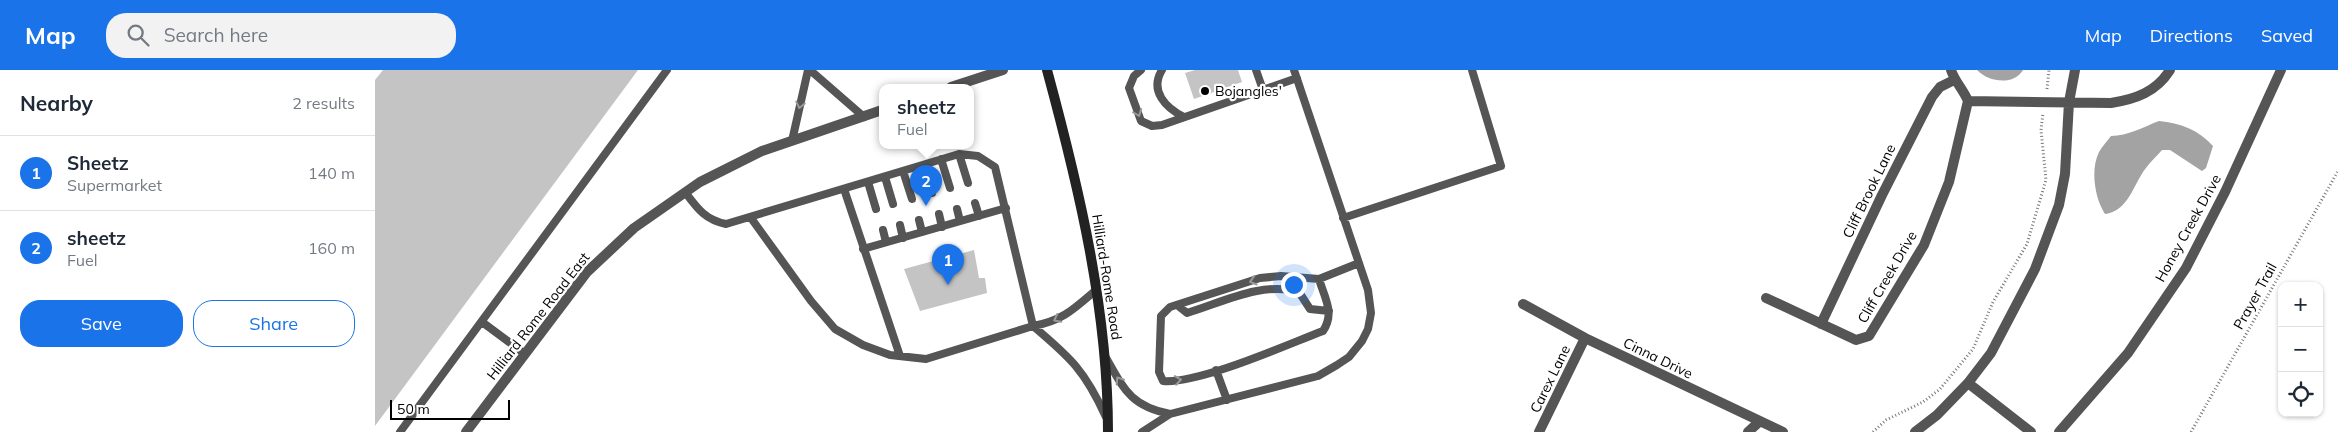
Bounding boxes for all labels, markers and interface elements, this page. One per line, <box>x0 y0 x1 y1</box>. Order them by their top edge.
search box <box>106 13 456 58</box>
text: Map <box>25 20 76 50</box>
icon: search <box>124 21 152 49</box>
text: Search here <box>164 23 268 47</box>
text: Map <box>2085 24 2122 47</box>
text: Directions <box>2150 24 2233 47</box>
text: Saved <box>2261 24 2313 47</box>
place label: Bojangles' <box>1215 82 1282 100</box>
popup <box>879 84 974 149</box>
marker: Bojangles' <box>1199 85 1211 97</box>
text: Nearby <box>20 90 93 116</box>
text: 2 results <box>292 93 355 113</box>
text: sheetz <box>897 95 956 119</box>
one-way arrow <box>795 101 806 110</box>
one-way arrow <box>1132 108 1143 117</box>
text: Fuel <box>897 119 928 139</box>
street label: Cliff Brook Lane <box>1838 141 1900 241</box>
text: Sheetz <box>67 151 129 175</box>
text: 1 <box>31 163 41 183</box>
text: 140 m <box>308 163 355 183</box>
pin: 2 <box>910 165 942 206</box>
street label: Honey Creek Drive <box>2151 171 2225 285</box>
text: Supermarket <box>67 175 162 195</box>
street label: Hilliard-Rome Road <box>1088 213 1126 341</box>
text: sheetz <box>67 226 126 250</box>
street label: Cliff Creek Drive <box>1853 228 1921 326</box>
text: 2 <box>31 238 41 258</box>
text: 160 m <box>308 238 355 258</box>
pin: 1 <box>932 244 964 285</box>
street label: Hilliard Rome Road East <box>483 249 593 383</box>
text: Fuel <box>67 250 98 270</box>
street label: Prayer Trail <box>2229 260 2281 332</box>
your location <box>1281 272 1307 298</box>
one-way arrow <box>1250 275 1258 285</box>
map controls <box>2278 282 2323 417</box>
button: + <box>2278 282 2323 327</box>
button: Save <box>20 300 183 347</box>
button: Share <box>193 300 355 347</box>
one-way arrow <box>1053 313 1062 323</box>
button: − <box>2278 327 2323 372</box>
street label: Cinna Drive <box>1620 333 1696 383</box>
street label: Carex Lane <box>1526 342 1574 416</box>
button: locate <box>2278 372 2323 417</box>
one-way arrow <box>1174 375 1182 386</box>
one-way arrow <box>1116 377 1126 386</box>
scale bar <box>390 397 510 420</box>
text: 50 m <box>397 400 430 418</box>

